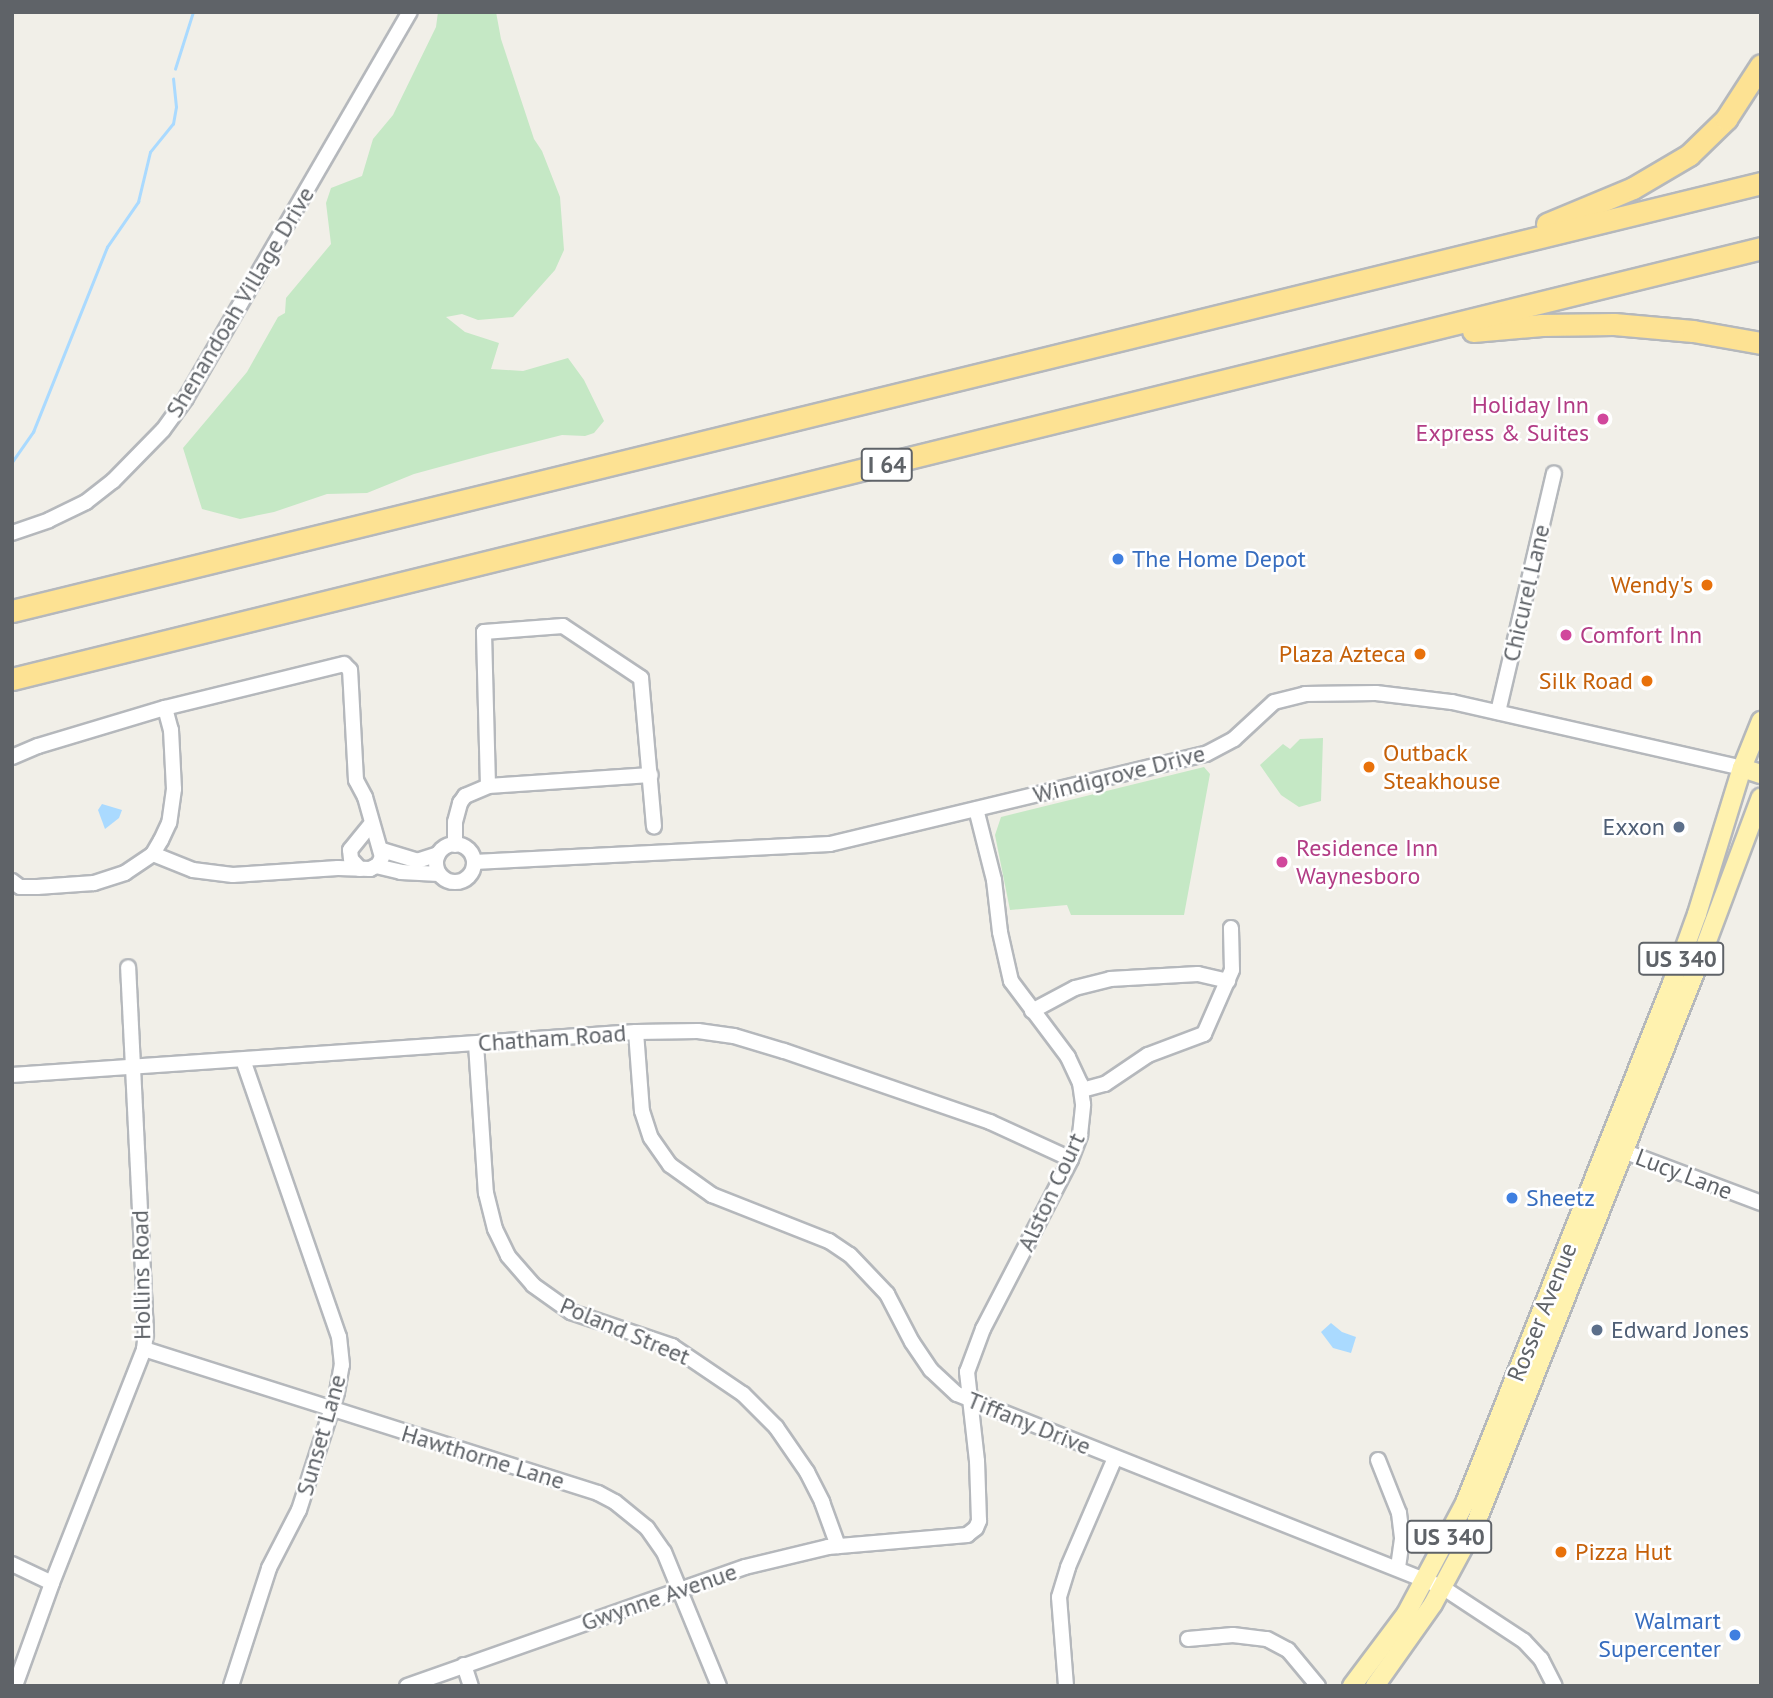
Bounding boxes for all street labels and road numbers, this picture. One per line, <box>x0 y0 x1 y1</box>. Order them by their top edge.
street label: Shenandoah Village Drive <box>159 181 321 423</box>
road number: I 64 <box>861 446 913 485</box>
street label: Chicurel Lane <box>1496 522 1556 664</box>
street label: Windigrove Drive <box>1030 739 1208 809</box>
road number: US 340 <box>1637 940 1725 978</box>
street label: Chatham Road <box>477 1018 627 1058</box>
street label: Alston Court <box>1011 1128 1091 1256</box>
street label: Lucy Lane <box>1631 1142 1737 1206</box>
street label: Hollins Road <box>125 1210 157 1340</box>
street label: Rosser Avenue <box>1501 1238 1583 1386</box>
street label: Poland Street <box>556 1291 694 1371</box>
street label: Sunset Lane <box>290 1371 352 1499</box>
street label: Tiffany Drive <box>963 1385 1095 1461</box>
street label: Hawthorne Lane <box>398 1419 568 1495</box>
road number: US 340 <box>1405 1518 1493 1556</box>
street label: Gwynne Avenue <box>577 1557 741 1637</box>

